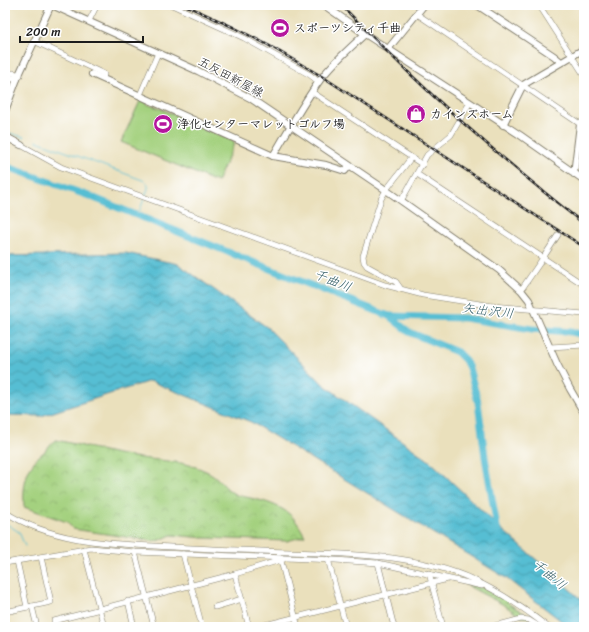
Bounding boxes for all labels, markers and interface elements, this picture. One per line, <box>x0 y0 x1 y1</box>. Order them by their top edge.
sports icon: スポーツシティ千曲 <box>269 17 291 39</box>
place label: スポーツシティ千曲 <box>294 17 401 39</box>
scale bar <box>20 18 143 44</box>
text: 200 m <box>26 21 60 43</box>
street label: 五反田新屋線 <box>194 50 268 104</box>
shop icon: カインズホーム <box>405 103 427 125</box>
place label: カインズホーム <box>430 103 514 125</box>
sports icon: 浄化センターマレットゴルフ場 <box>152 113 174 135</box>
place label: 浄化センターマレットゴルフ場 <box>177 113 345 135</box>
water label: 千曲川 <box>310 262 355 298</box>
water label: 矢出沢川 <box>461 296 515 325</box>
water label: 千曲川 <box>527 553 572 596</box>

